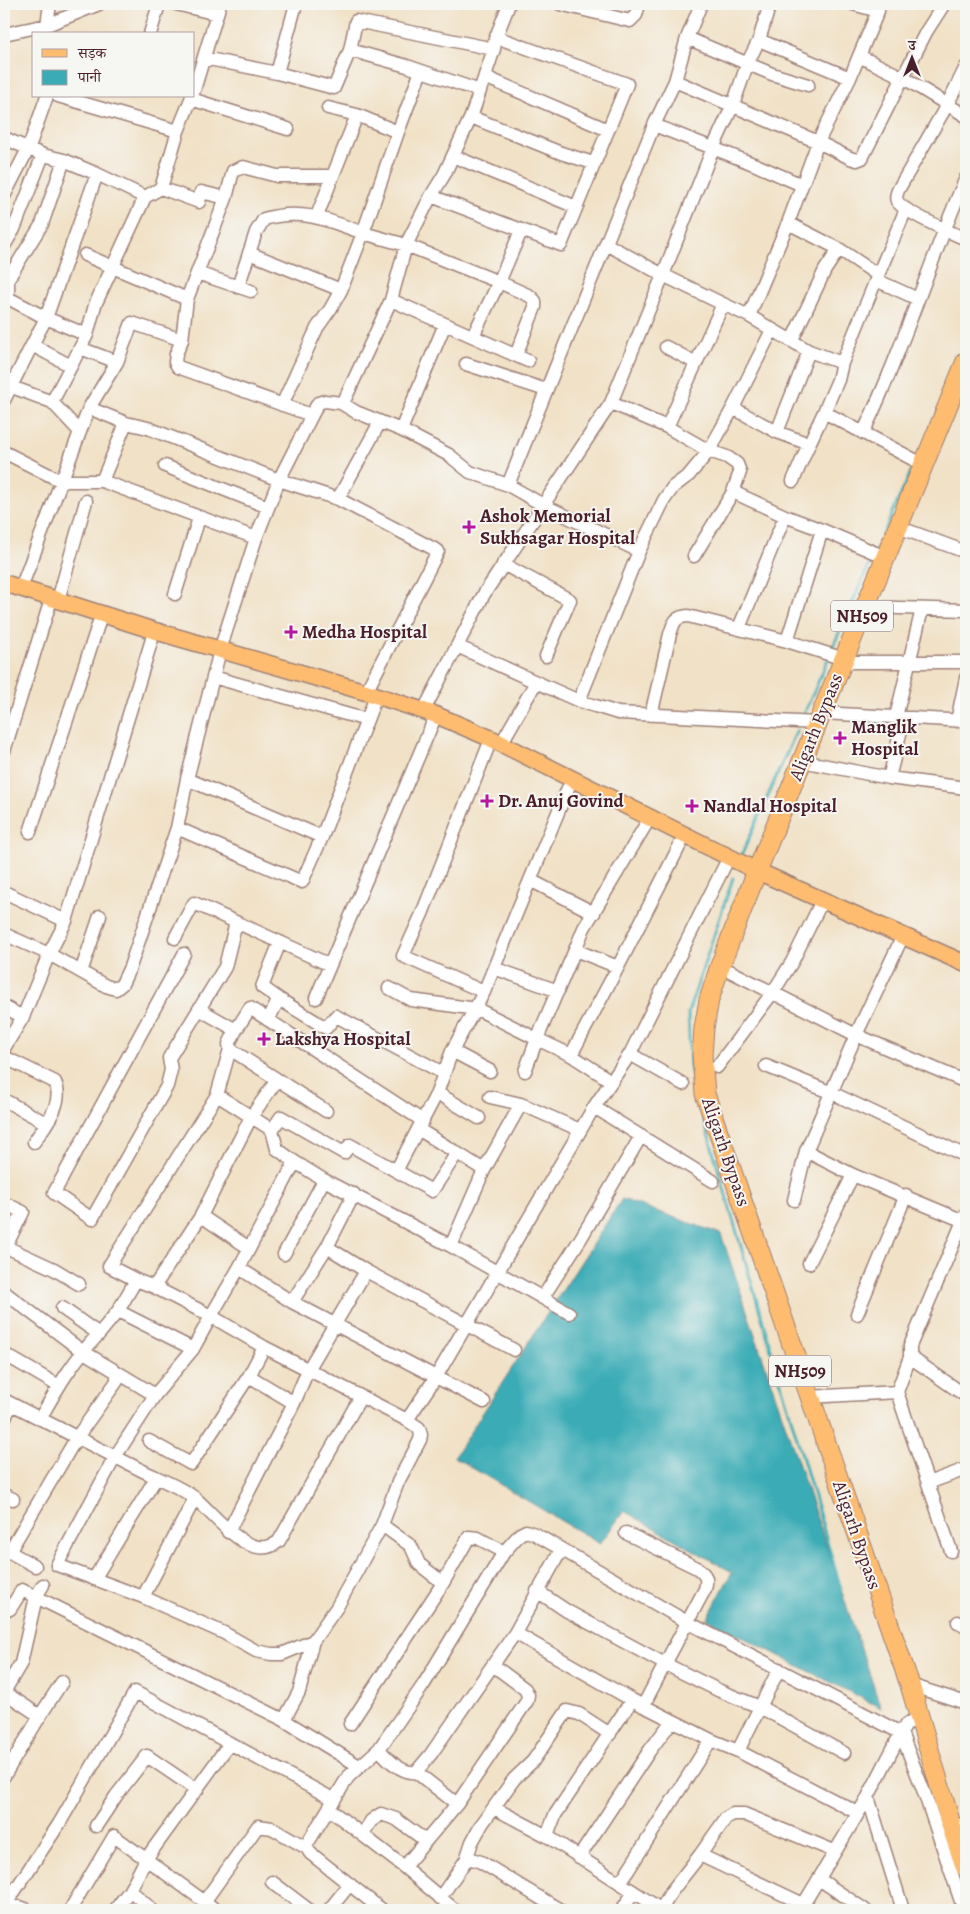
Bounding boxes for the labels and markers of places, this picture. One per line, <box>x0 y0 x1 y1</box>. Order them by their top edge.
place label: Ashok Memorial Sukhsagar Hospital <box>479 503 635 551</box>
marker: Ashok Memorial Sukhsagar Hospital <box>462 520 476 534</box>
place label: Medha Hospital <box>302 619 427 645</box>
marker: Medha Hospital <box>284 625 298 639</box>
place label: Manglik Hospital <box>851 714 919 762</box>
marker: Manglik Hospital <box>833 731 847 745</box>
place label: Dr. Anuj Govind <box>498 788 625 814</box>
place label: Nandlal Hospital <box>703 793 837 819</box>
marker: Dr. Anuj Govind <box>480 794 494 808</box>
marker: Nandlal Hospital <box>685 799 699 813</box>
place label: Lakshya Hospital <box>275 1026 411 1052</box>
marker: Lakshya Hospital <box>257 1032 271 1046</box>

